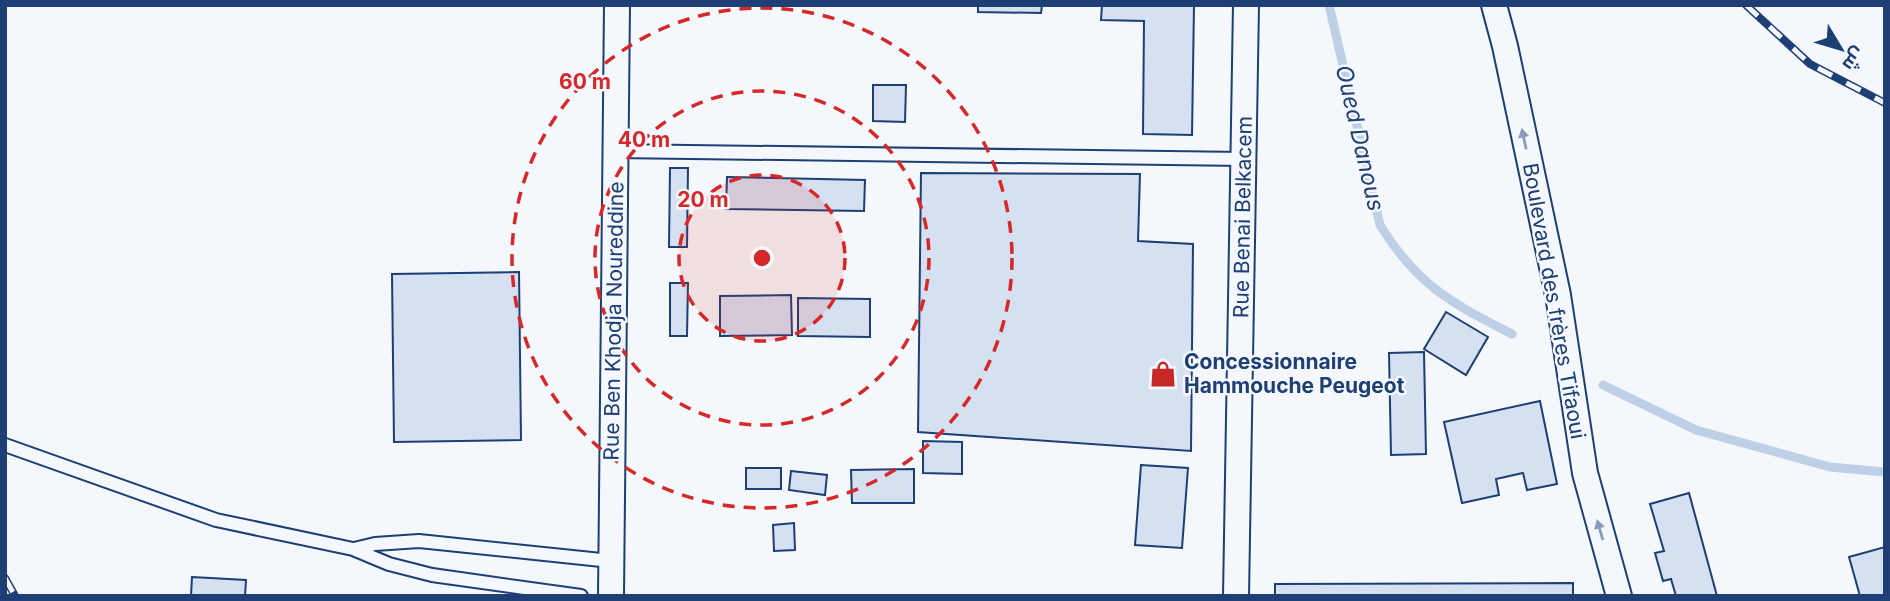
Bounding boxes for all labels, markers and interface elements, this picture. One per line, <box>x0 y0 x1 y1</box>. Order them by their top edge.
north arrow <box>1806 14 1876 84</box>
text: ش <box>1837 42 1871 76</box>
water label: Oued Danous <box>1330 62 1390 214</box>
text: 60 m <box>559 69 611 94</box>
street label: Rue Benai Belkacem <box>1228 116 1257 318</box>
text: 40 m <box>618 127 670 152</box>
one-way arrow <box>1519 128 1530 150</box>
street label: Boulevard des frères Tifaoui <box>1518 161 1591 441</box>
street label: Rue Ben Khodja Noureddine <box>599 181 628 461</box>
text: 20 m <box>677 187 729 212</box>
centre of rings <box>750 246 774 270</box>
place label: Concessionnaire Hammouche Peugeot <box>1184 349 1405 398</box>
shop icon: Concessionnaire Hammouche Peugeot <box>1148 359 1178 389</box>
one-way arrow <box>1595 519 1605 540</box>

